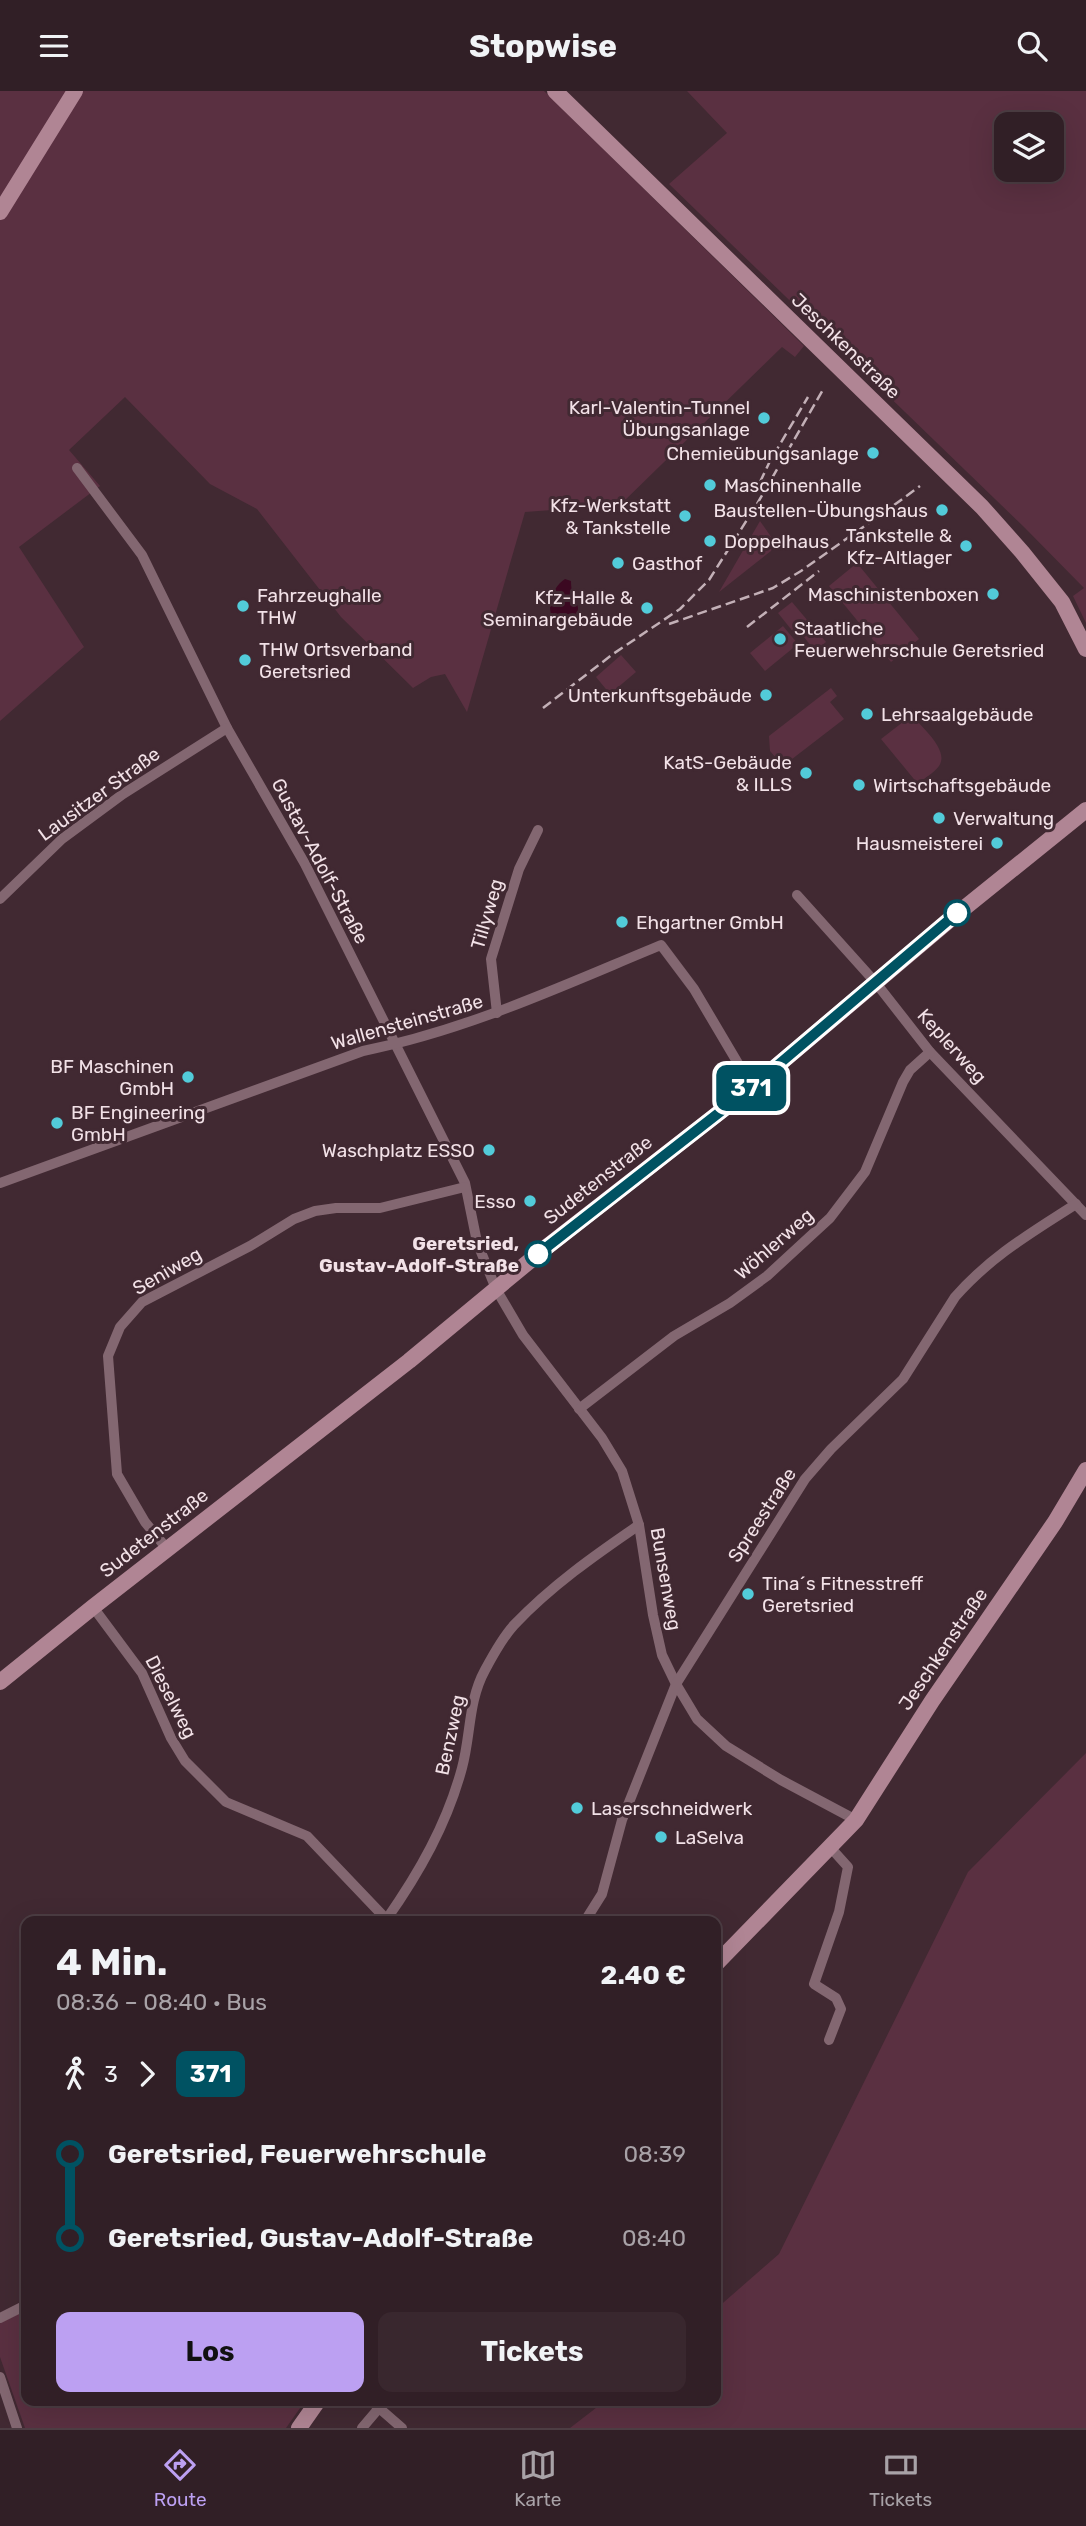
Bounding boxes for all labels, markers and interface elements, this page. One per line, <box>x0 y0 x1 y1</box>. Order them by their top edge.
icon: menu <box>35 27 73 65</box>
text: Stopwise <box>469 27 617 65</box>
icon: search <box>1013 27 1051 65</box>
map controls <box>994 112 1064 182</box>
button: layers <box>994 112 1064 182</box>
street label: Jeschkenstraße <box>787 288 905 404</box>
place label: Karl-Valentin-Tunnel Übungsanlage <box>569 396 750 441</box>
marker: Karl-Valentin-Tunnel Übungsanlage <box>756 410 772 426</box>
place label: Chemieübungsanlage <box>666 442 859 465</box>
marker: Chemieübungsanlage <box>865 445 881 461</box>
place label: Maschinenhalle <box>724 474 862 497</box>
marker: Maschinenhalle <box>702 477 718 493</box>
place label: Kfz-Werkstatt & Tankstelle <box>550 494 672 539</box>
place label: Baustellen-Übungshaus <box>713 499 928 522</box>
marker: Baustellen-Übungshaus <box>934 502 950 518</box>
marker: Kfz-Werkstatt & Tankstelle <box>677 508 693 524</box>
place label: Tankstelle & Kfz-Altlager <box>846 524 953 569</box>
place label: Doppelhaus <box>724 530 829 553</box>
marker: Doppelhaus <box>702 533 718 549</box>
marker: Tankstelle & Kfz-Altlager <box>958 538 974 554</box>
place label: Gasthof <box>632 552 703 575</box>
marker: Gasthof <box>610 555 626 571</box>
place label: Maschinistenboxen <box>808 583 979 606</box>
place label: Fahrzeughalle THW <box>257 584 382 629</box>
place label: Kfz-Halle & Seminargebäude <box>483 586 633 631</box>
marker: Maschinistenboxen <box>985 586 1001 602</box>
marker: Fahrzeughalle THW <box>235 598 251 614</box>
marker: Kfz-Halle & Seminargebäude <box>639 600 655 616</box>
place label: Staatliche Feuerwehrschule Geretsried <box>794 617 1044 662</box>
marker: Staatliche Feuerwehrschule Geretsried <box>772 631 788 647</box>
place label: THW Ortsverband Geretsried <box>259 638 413 683</box>
marker: THW Ortsverband Geretsried <box>237 652 253 668</box>
place label: Unterkunftsgebäude <box>568 684 752 707</box>
marker: Unterkunftsgebäude <box>758 687 774 703</box>
place label: Lehrsaalgebäude <box>881 703 1033 726</box>
marker: Lehrsaalgebäude <box>859 706 875 722</box>
street label: Lausitzer Straße <box>34 742 164 846</box>
place label: KatS-Gebäude & ILLS <box>663 751 792 796</box>
marker: KatS-Gebäude & ILLS <box>798 765 814 781</box>
street label: Gustav-Adolf-Straße <box>267 774 373 948</box>
place label: Wirtschaftsgebäude <box>873 774 1051 797</box>
marker: Wirtschaftsgebäude <box>851 777 867 793</box>
place label: Verwaltung <box>953 807 1054 830</box>
marker: Verwaltung <box>931 810 947 826</box>
place label: Hausmeisterei <box>856 832 983 855</box>
marker: Hausmeisterei <box>989 835 1005 851</box>
street label: Tillyweg <box>466 876 508 952</box>
unlabelled marker <box>944 900 970 926</box>
place label: Ehgartner GmbH <box>636 911 784 934</box>
marker: Ehgartner GmbH <box>614 914 630 930</box>
street label: Wallensteinstraße <box>328 989 486 1055</box>
street label: Keplerweg <box>913 1004 991 1088</box>
place label: BF Maschinen GmbH <box>50 1055 174 1100</box>
line badge: 371 <box>711 1065 791 1111</box>
marker: BF Maschinen GmbH <box>180 1069 196 1085</box>
text: 371 <box>730 1074 772 1102</box>
place label: BF Engineering GmbH <box>71 1101 206 1146</box>
marker: BF Engineering GmbH <box>49 1115 65 1131</box>
street label: Sudetenstraße <box>539 1131 657 1229</box>
place label: Waschplatz ESSO <box>322 1139 475 1162</box>
marker: Waschplatz ESSO <box>481 1142 497 1158</box>
place label: Esso <box>474 1190 516 1213</box>
marker: Esso <box>522 1193 538 1209</box>
street label: Wöhlerweg <box>730 1204 818 1284</box>
place label: Geretsried, Gustav-Adolf-Straße <box>319 1232 519 1277</box>
marker: Geretsried, Gustav-Adolf-Straße <box>525 1241 551 1267</box>
street label: Seniweg <box>129 1242 205 1300</box>
street label: Spreestraße <box>723 1463 801 1567</box>
street label: Sudetenstraße <box>95 1484 213 1582</box>
street label: Bunsenweg <box>646 1526 686 1632</box>
place label: Tina´s Fitnesstreff Geretsried <box>762 1572 924 1617</box>
street label: Jeschkenstraße <box>894 1584 992 1714</box>
marker: Tina´s Fitnesstreff Geretsried <box>740 1586 756 1602</box>
street label: Dieselweg <box>140 1652 202 1742</box>
street label: Benzweg <box>430 1693 470 1777</box>
place label: Laserschneidwerk <box>591 1797 752 1820</box>
marker: Laserschneidwerk <box>569 1800 585 1816</box>
place label: LaSelva <box>675 1826 744 1849</box>
marker: LaSelva <box>653 1829 669 1845</box>
text: 4 Min. <box>56 1939 168 1985</box>
text: 2.40 € <box>601 1960 686 1991</box>
text: 08:36 – 08:40 · Bus <box>56 1988 267 2016</box>
icon: walk <box>56 2055 94 2093</box>
icon: forward <box>128 2055 166 2093</box>
text: 3 <box>104 2060 118 2088</box>
text: 371 <box>190 2060 231 2088</box>
text: Geretsried, Feuerwehrschule <box>108 2139 487 2170</box>
text: 08:39 <box>623 2140 686 2168</box>
text: Geretsried, Gustav-Adolf-Straße <box>108 2223 533 2254</box>
text: 08:40 <box>622 2224 686 2252</box>
button: Los <box>56 2312 364 2392</box>
button: Tickets <box>378 2312 686 2392</box>
tab: Route <box>154 2446 207 2511</box>
tab: Karte <box>514 2446 561 2511</box>
tab: Tickets <box>869 2446 932 2511</box>

